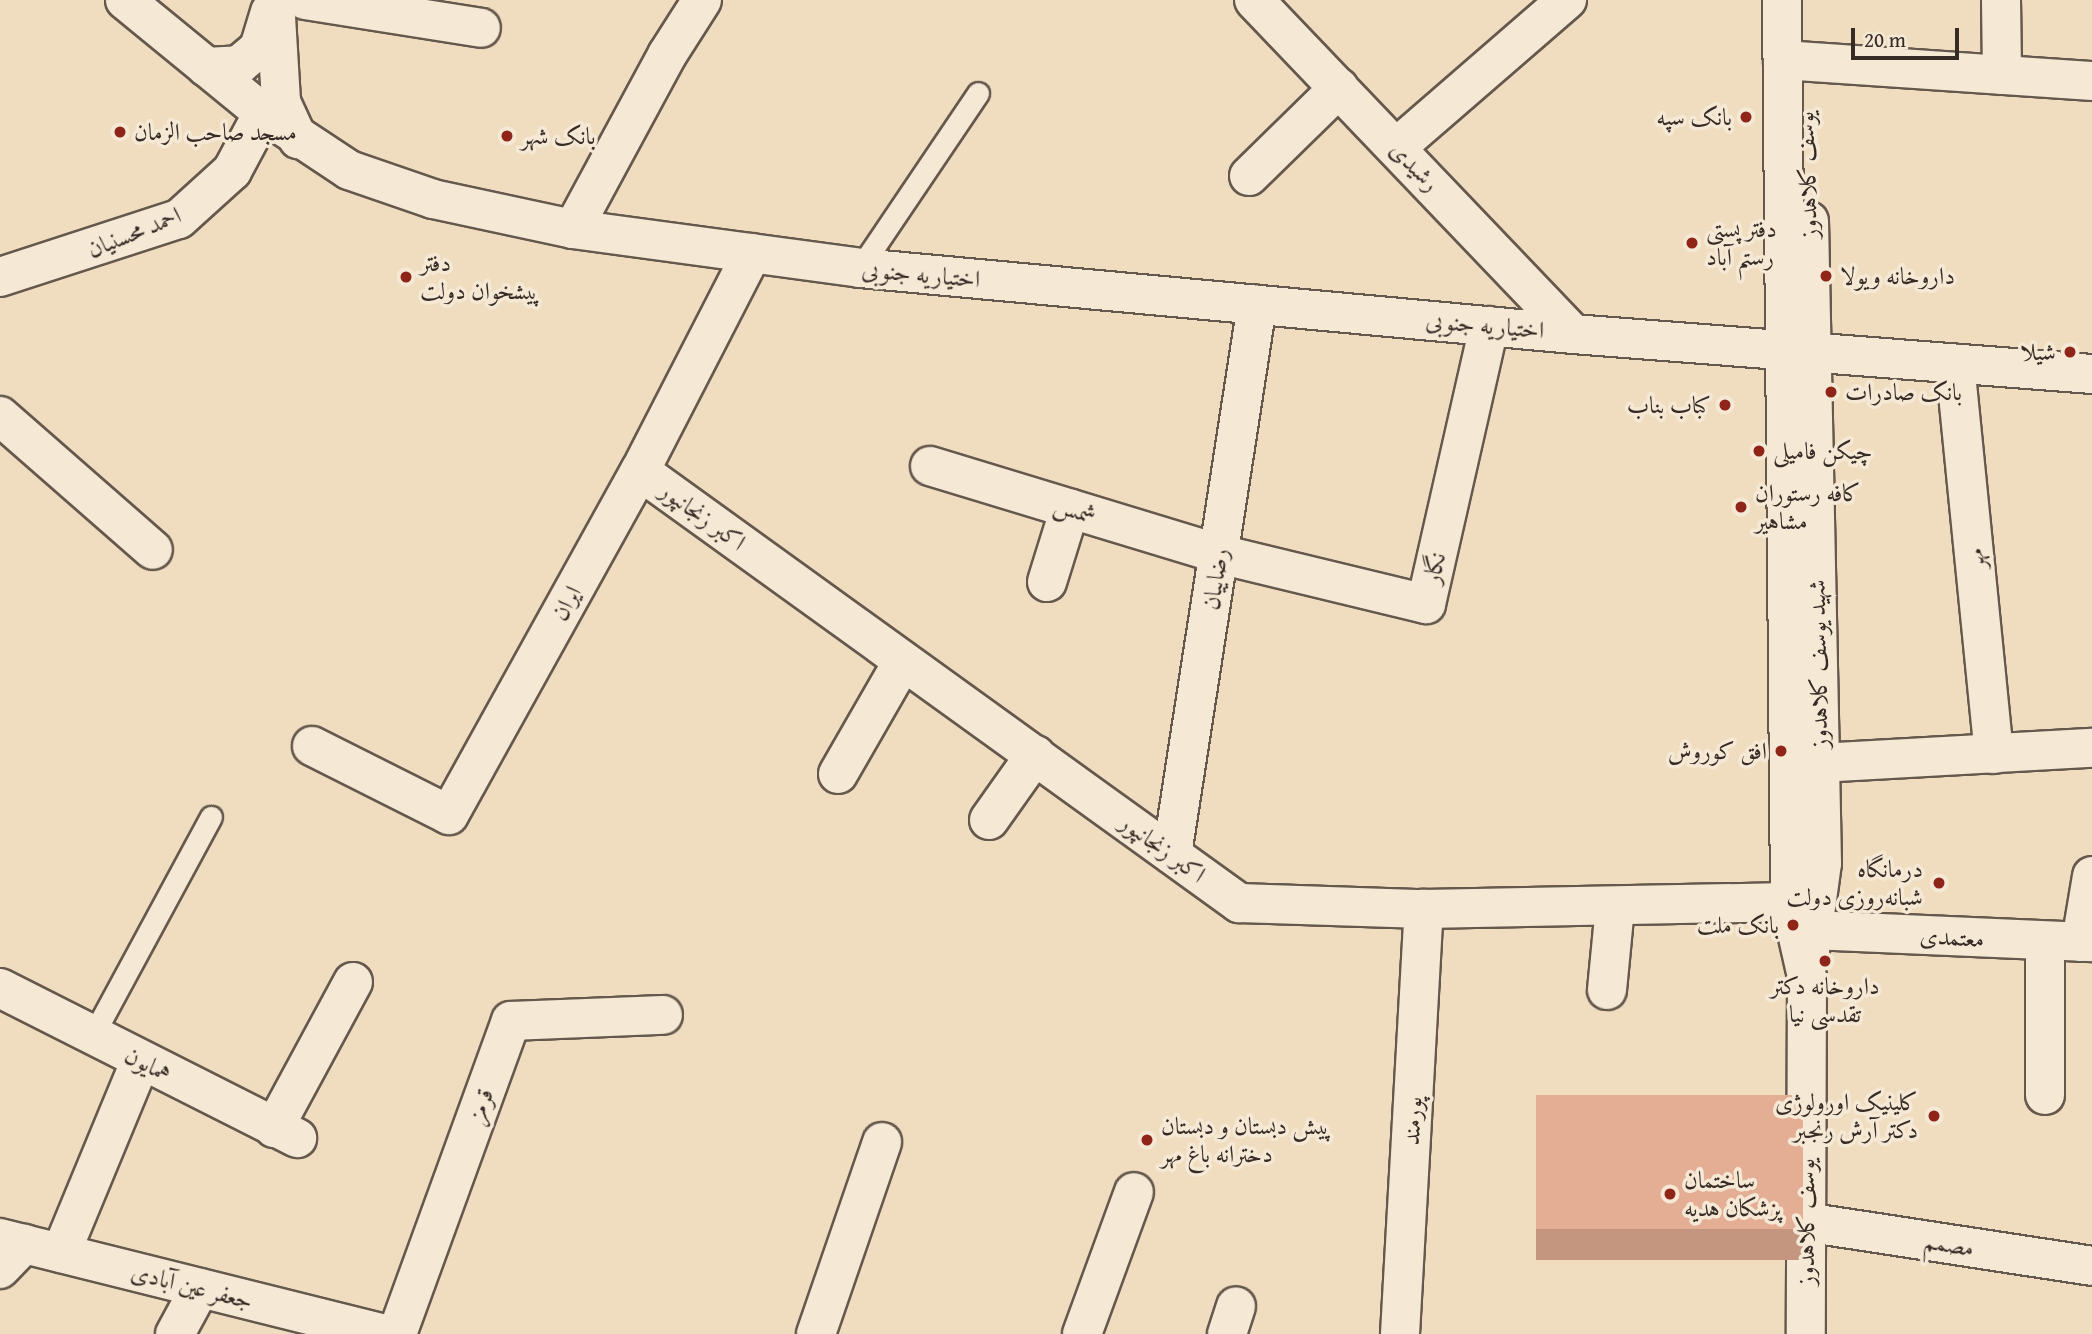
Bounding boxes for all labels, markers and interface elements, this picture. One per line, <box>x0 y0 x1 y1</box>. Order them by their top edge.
scale bar <box>1854 14 1962 58</box>
text: 20 m <box>1864 24 1906 55</box>
place label: بانک سپه <box>1656 103 1732 131</box>
marker: بانک سپه <box>1738 109 1754 125</box>
street label: یوسف کلاهدوز <box>1790 111 1824 239</box>
place label: مسجد صاحب الزمان <box>134 118 297 146</box>
place label: بانک شهر <box>521 122 596 150</box>
marker: مسجد صاحب الزمان <box>112 124 128 140</box>
marker: بانک شهر <box>499 128 515 144</box>
street label: رشیدی <box>1384 135 1446 197</box>
street label: احمد محسنیان <box>83 200 185 264</box>
place label: دفتر پستی رستم آباد <box>1706 215 1777 271</box>
marker: دفتر پستی رستم آباد <box>1684 235 1700 251</box>
place label: دفتر پیشخوان دولت <box>420 249 540 305</box>
street label: اختیاریه جنوبی <box>860 254 982 294</box>
place label: داروخانه ویولا <box>1840 262 1955 290</box>
marker: داروخانه ویولا <box>1818 268 1834 284</box>
marker: دفتر پیشخوان دولت <box>398 269 414 285</box>
street label: اختیاریه جنوبی <box>1424 305 1546 345</box>
place label: شیلا <box>2020 338 2056 366</box>
marker: شیلا <box>2062 344 2078 360</box>
place label: بانک صادرات <box>1845 378 1962 406</box>
marker: بانک صادرات <box>1823 384 1839 400</box>
place label: کباب بناب <box>1627 391 1711 419</box>
marker: کباب بناب <box>1717 397 1733 413</box>
place label: چیکن فامیلی <box>1773 437 1872 465</box>
marker: چیکن فامیلی <box>1751 443 1767 459</box>
street label: اکبر زنجانپور <box>655 475 751 557</box>
place label: کافه رستوران مشاهیر <box>1755 479 1861 535</box>
street label: شمس <box>1050 490 1100 530</box>
marker: کافه رستوران مشاهیر <box>1733 499 1749 515</box>
street label: رضاییان <box>1196 546 1234 612</box>
street label: مهر <box>1960 547 1990 571</box>
street label: نگار <box>1416 550 1452 586</box>
street label: شهید یوسف کلاهدوز <box>1802 579 1834 749</box>
street label: ایران <box>545 580 587 626</box>
place label: افق کوروش <box>1668 737 1767 765</box>
marker: افق کوروش <box>1773 743 1789 759</box>
street label: اکبر زنجانپور <box>1115 807 1211 889</box>
place label: درمانگاه شبانه‌روزی دولت <box>1786 855 1923 911</box>
marker: درمانگاه شبانه‌روزی دولت <box>1929 873 1949 893</box>
place label: بانک ملت <box>1697 911 1779 939</box>
marker: بانک ملت <box>1785 917 1801 933</box>
street label: معتمدی <box>1919 921 1985 953</box>
marker: داروخانه دکتر تقدسی نیا <box>1817 953 1833 969</box>
place label: داروخانه دکتر تقدسی نیا <box>1770 972 1880 1028</box>
street label: همایون <box>120 1040 176 1088</box>
street label: قرمز <box>460 1085 500 1127</box>
place label: کلینیک اورولوژی دکتر آرش رنجبر <box>1775 1088 1918 1144</box>
street label: پورمند <box>1396 1096 1428 1146</box>
marker: کلینیک اورولوژی دکتر آرش رنجبر <box>1924 1106 1944 1126</box>
place label: پیش دبستان و دبستان دخترانه باغ مهر <box>1161 1112 1332 1168</box>
marker: پیش دبستان و دبستان دخترانه باغ مهر <box>1139 1132 1155 1148</box>
street label: یوسف کلاهدوز <box>1792 1158 1820 1286</box>
place label: ساختمان پزشکان هدیه <box>1684 1166 1781 1222</box>
marker: ساختمان پزشکان هدیه <box>1662 1186 1678 1202</box>
street label: مصمم <box>1922 1226 1976 1262</box>
street label: جعفر عین آبادی <box>128 1257 256 1315</box>

